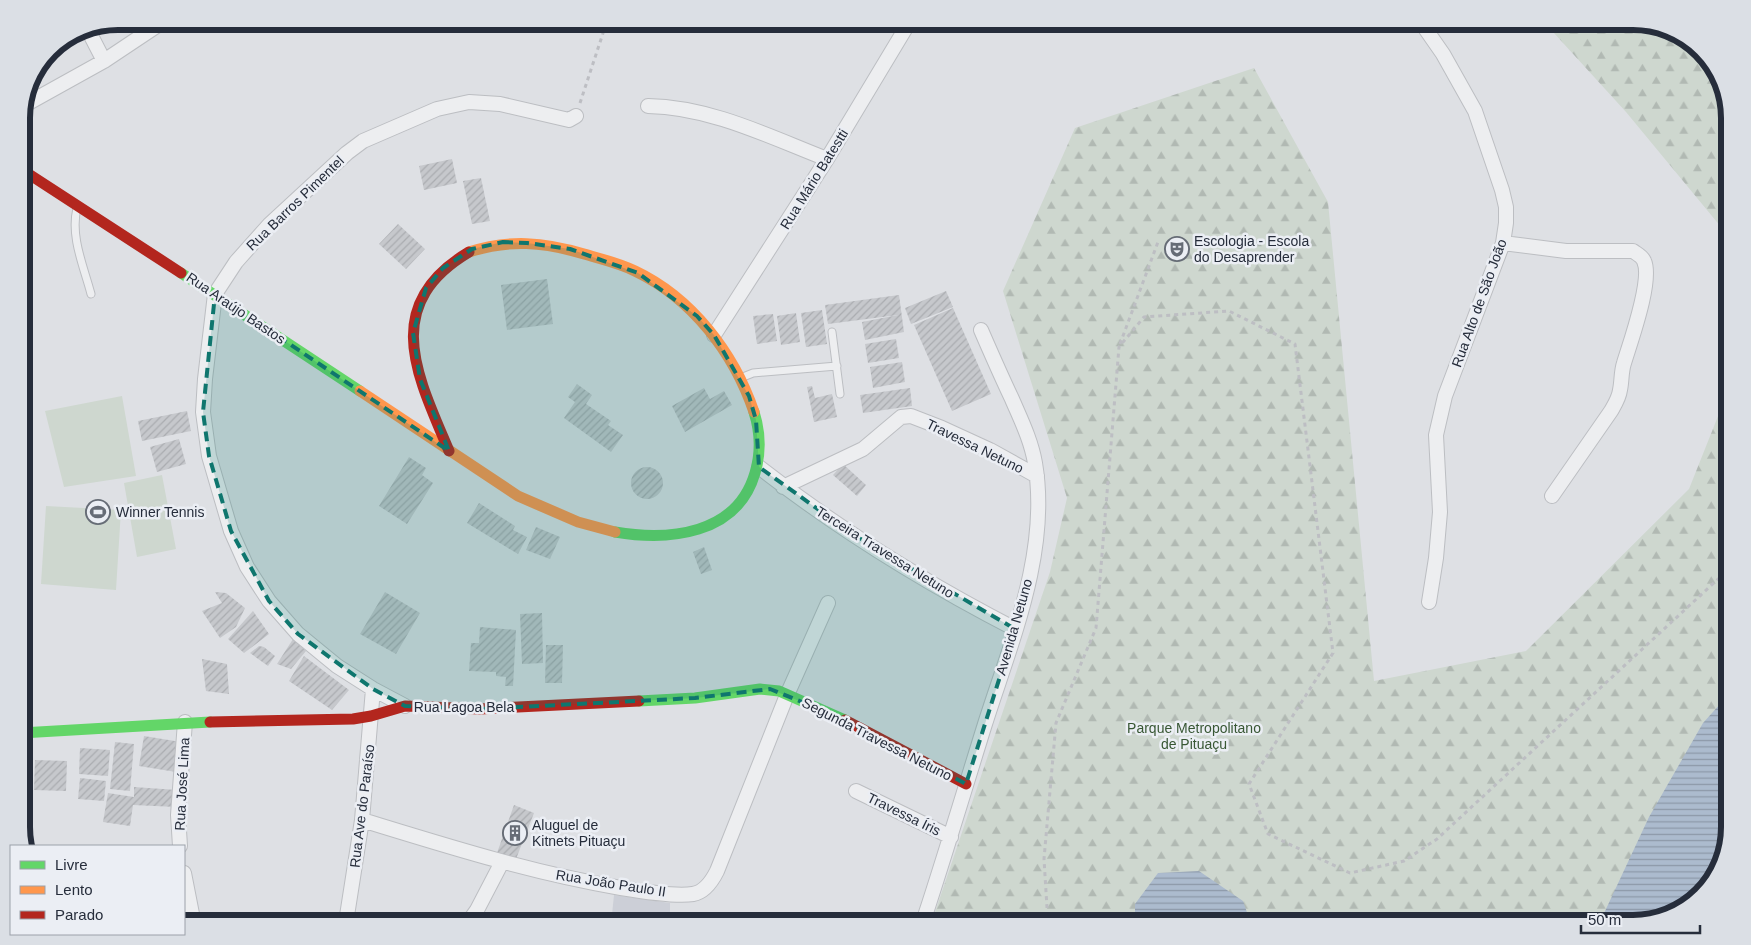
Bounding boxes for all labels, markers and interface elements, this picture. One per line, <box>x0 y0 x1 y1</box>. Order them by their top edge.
street label: Rua Mário Batestti <box>777 126 851 232</box>
street label: Rua Barros Pimentel <box>243 152 347 254</box>
place label: Escologia - Escola do Desaprender <box>1194 233 1309 265</box>
theatre icon: Escologia - Escola do Desaprender <box>1164 236 1190 262</box>
street label: Rua Alto de São João <box>1448 236 1510 369</box>
street label: Rua Araújo Bastos <box>183 269 289 347</box>
street label: Travessa Netuno <box>924 416 1026 477</box>
sports icon: Winner Tennis <box>85 499 111 525</box>
street label: Terceira Travessa Netuno <box>813 503 957 601</box>
place label: Winner Tennis <box>116 504 204 520</box>
street label: Avenida Netuno <box>993 577 1035 677</box>
street label: Segunda Travessa Netuno <box>800 694 955 784</box>
street label: Rua Lagoa Bela <box>414 699 514 715</box>
park label: Parque Metropolitano de Pituaçu <box>1127 720 1261 752</box>
street label: Rua José Lima <box>172 737 192 831</box>
street label: Rua Ave do Paraíso <box>346 743 378 869</box>
street label: Travessa Íris <box>865 789 943 839</box>
place label: Aluguel de Kitnets Pituaçu <box>532 817 625 849</box>
building icon: Aluguel de Kitnets Pituaçu <box>502 820 528 846</box>
legend <box>10 845 185 935</box>
text: Livre <box>55 856 88 873</box>
street label: Rua João Paulo II <box>555 866 667 900</box>
text: Lento <box>55 881 93 898</box>
scale bar <box>1581 902 1700 934</box>
text: Parado <box>55 906 103 923</box>
text: 50 m <box>1588 911 1621 928</box>

